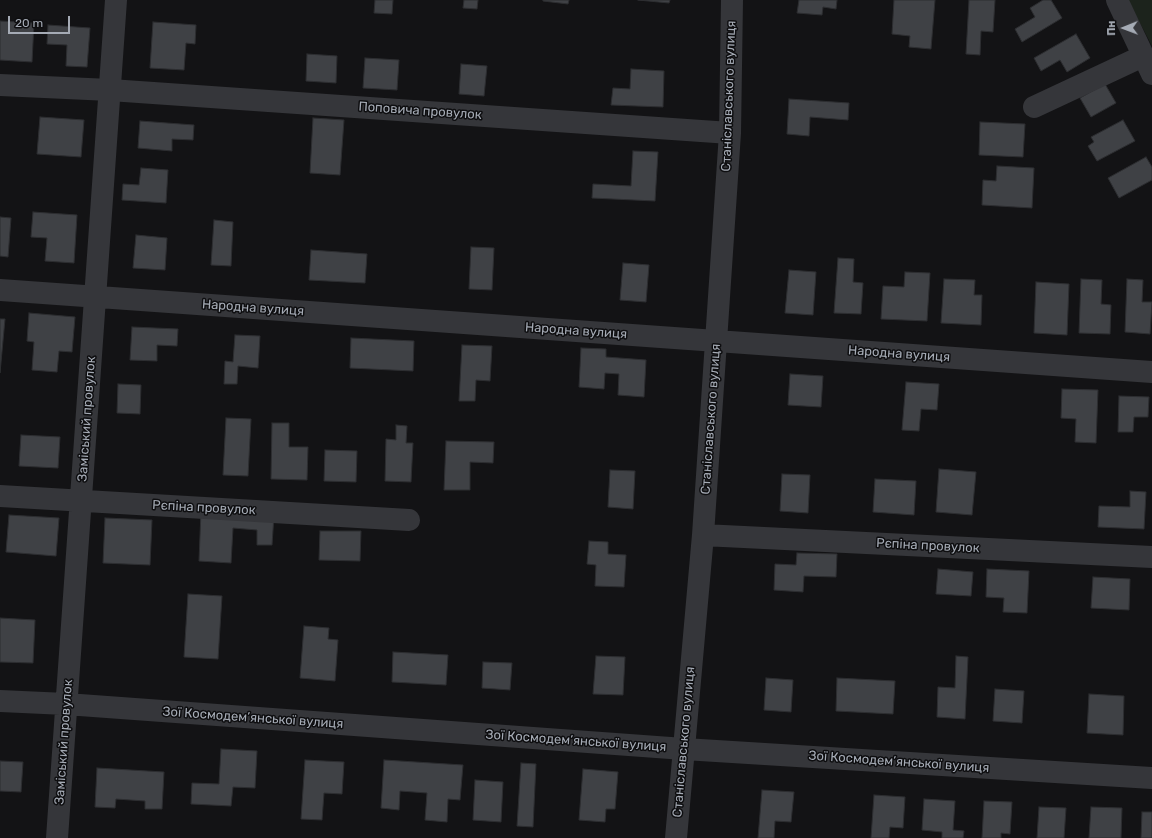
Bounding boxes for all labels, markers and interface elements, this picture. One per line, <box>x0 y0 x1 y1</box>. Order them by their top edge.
scale bar <box>10 8 72 34</box>
north arrow <box>1104 8 1144 48</box>
text: 20 m <box>15 16 43 30</box>
street label: Станіславського вулиця <box>719 20 739 172</box>
text: Пн <box>1105 20 1118 36</box>
street label: Поповича провулок <box>358 99 482 123</box>
street label: Народна вулиця <box>201 297 305 319</box>
street label: Народна вулиця <box>524 320 628 342</box>
street label: Станіславського вулиця <box>698 343 724 495</box>
street label: Народна вулиця <box>847 343 951 365</box>
street label: Заміський провулок <box>75 356 99 482</box>
street label: Рєпіна провулок <box>152 498 256 518</box>
street label: Рєпіна провулок <box>876 536 980 556</box>
street label: Станіславського вулиця <box>670 666 698 818</box>
street label: Заміський провулок <box>52 679 76 805</box>
street label: Зої Космодем’янської вулиця <box>162 704 344 732</box>
street label: Зої Космодем’янської вулиця <box>485 727 667 755</box>
street label: Зої Космодем’янської вулиця <box>808 748 990 776</box>

